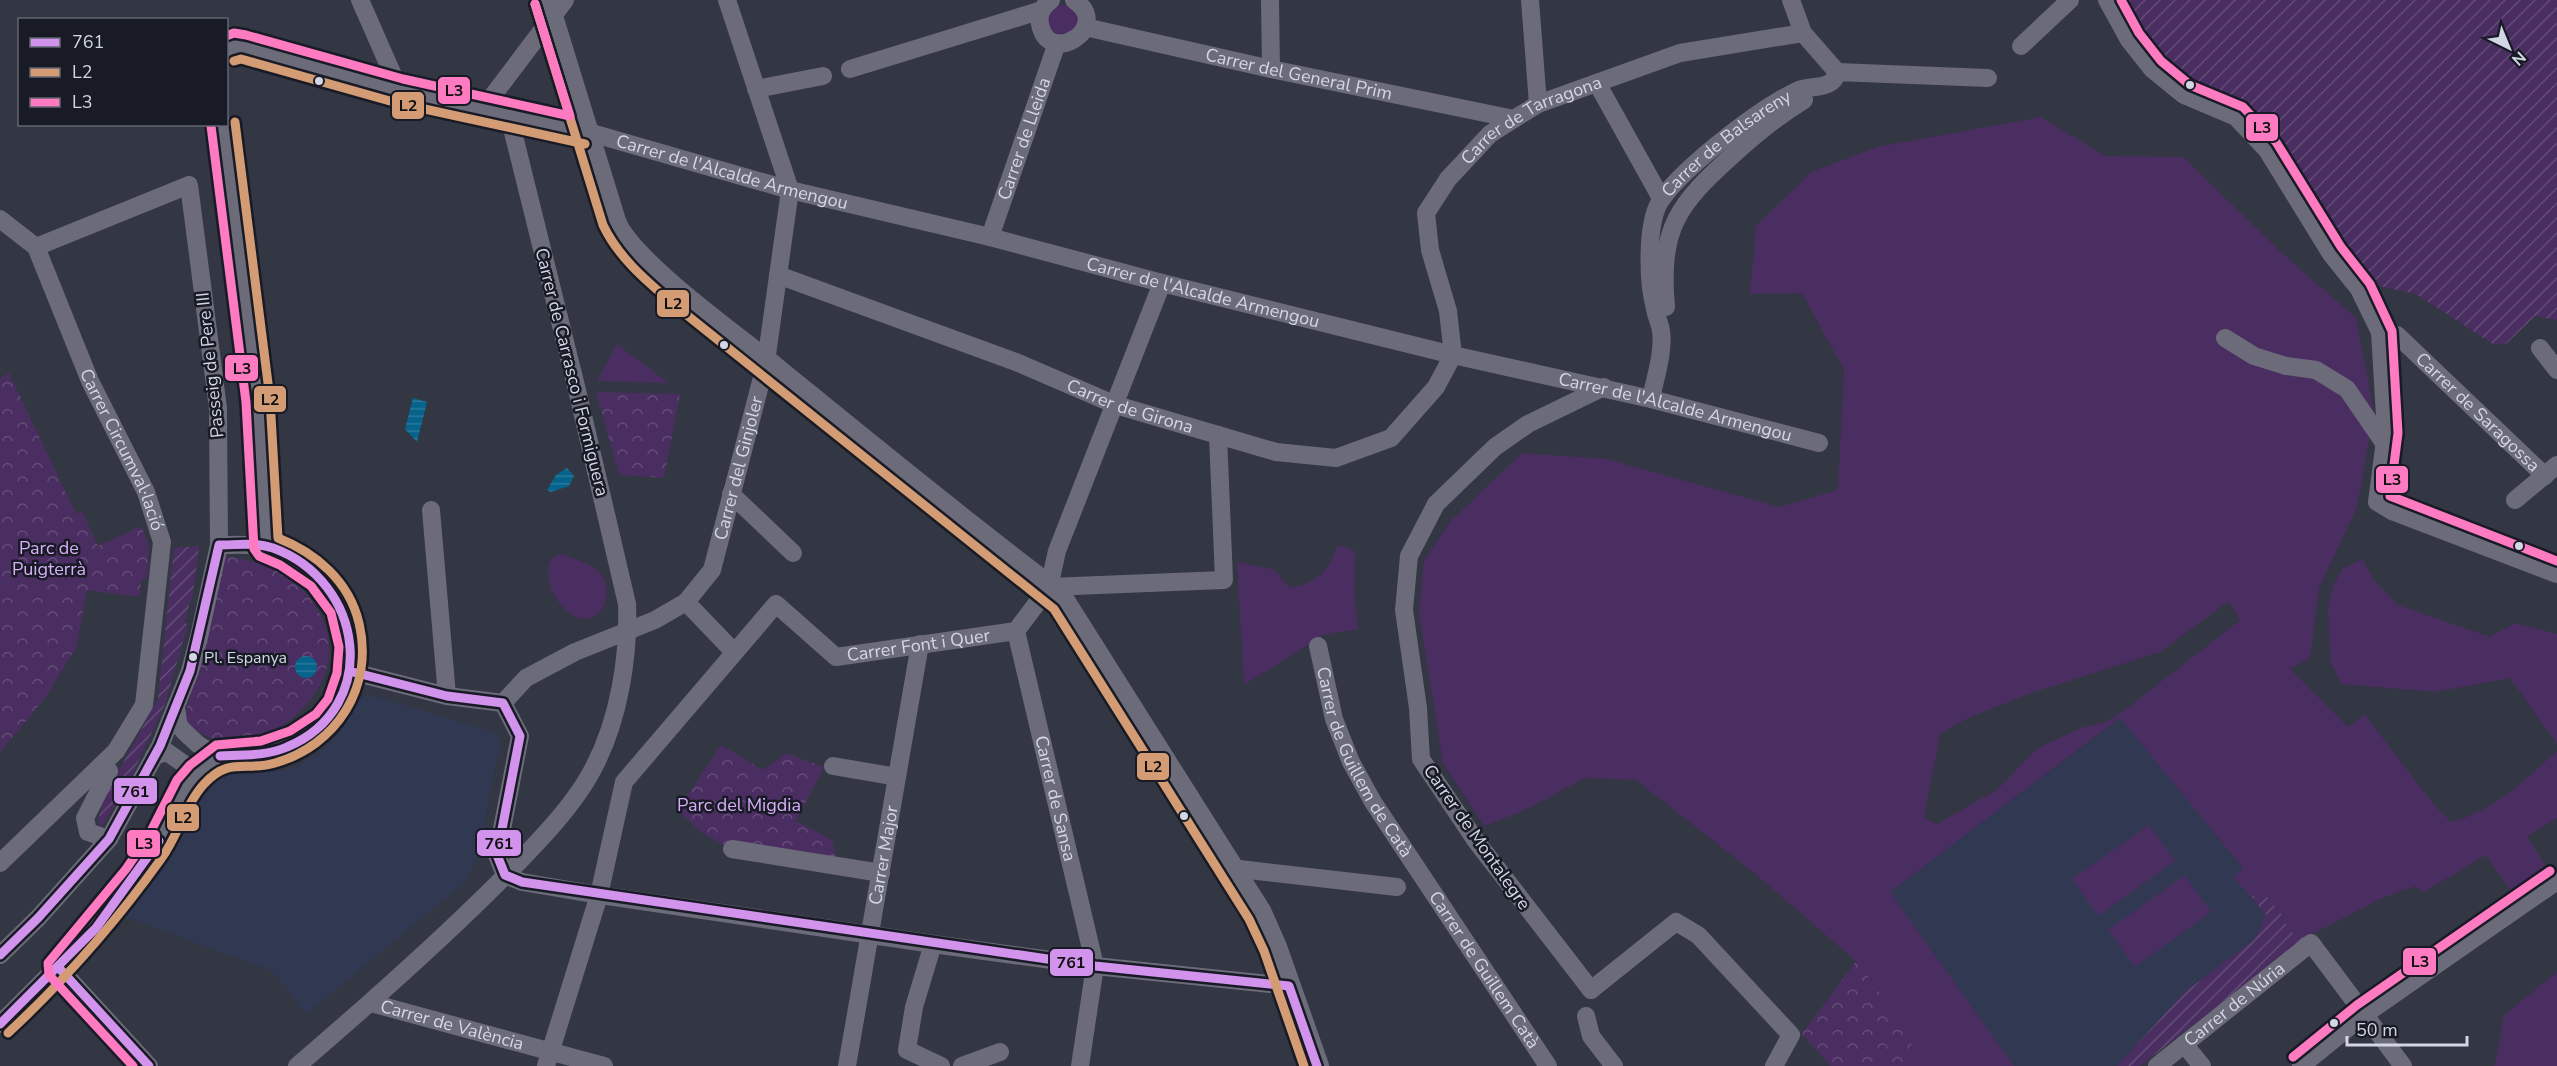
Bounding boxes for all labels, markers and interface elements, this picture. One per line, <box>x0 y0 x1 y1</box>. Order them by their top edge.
legend <box>18 18 228 126</box>
north arrow <box>2479 18 2539 78</box>
text: 761 <box>72 30 104 54</box>
street label: Carrer del General Prim <box>1203 43 1394 106</box>
text: N <box>2507 46 2530 70</box>
text: L2 <box>72 60 93 84</box>
street label: Carrer de Tarragona <box>1455 70 1605 170</box>
street label: Carrer de Lleida <box>992 74 1056 203</box>
unlabelled marker <box>313 75 325 87</box>
line badge: L3 <box>437 76 471 105</box>
unlabelled marker <box>2184 79 2196 91</box>
text: L3 <box>445 80 463 102</box>
street label: Carrer de Balsareny <box>1656 84 1796 202</box>
text: L3 <box>72 90 93 114</box>
line badge: L2 <box>391 91 425 120</box>
text: L2 <box>399 95 417 117</box>
line badge: L3 <box>2245 113 2279 142</box>
text: L3 <box>2253 117 2271 139</box>
street label: Carrer de l'Alcalde Armengou <box>613 129 851 215</box>
street label: Carrer de Carrasco i Formiguera <box>530 245 614 499</box>
street label: Carrer de l'Alcalde Armengou <box>1084 251 1322 334</box>
line badge: L2 <box>656 289 690 318</box>
street label: Passeig de Pere III <box>190 291 230 439</box>
text: L2 <box>664 293 682 315</box>
unlabelled marker <box>718 339 730 351</box>
street label: Carrer de Saragossa <box>2410 347 2545 477</box>
line badge: L3 <box>224 354 259 382</box>
text: L3 <box>233 358 251 380</box>
street label: Carrer Circumval·lació <box>74 365 170 534</box>
street label: Carrer de l'Alcalde Armengou <box>1556 367 1795 447</box>
street label: Carrer de Girona <box>1063 373 1196 439</box>
line badge: L2 <box>253 385 287 413</box>
text: L2 <box>261 389 279 411</box>
street label: Carrer del Ginjoler <box>708 393 769 543</box>
line badge: L3 <box>2375 465 2409 494</box>
text: L3 <box>2383 469 2401 491</box>
park label: Parc de Puigterrà <box>12 536 86 581</box>
unlabelled marker <box>2513 540 2525 552</box>
street label: Carrer Font i Quer <box>845 623 992 667</box>
place label: Pl. Espanya <box>204 647 287 669</box>
marker: Pl. Espanya <box>187 651 199 663</box>
street label: Carrer de Guillem de Catà <box>1311 664 1418 862</box>
street label: Carrer de Sansa <box>1029 733 1082 864</box>
line badge: L2 <box>1136 752 1170 781</box>
text: L2 <box>1144 756 1162 778</box>
street label: Carrer de Montalegre <box>1418 760 1536 914</box>
line badge: 761 <box>113 777 158 805</box>
text: 761 <box>121 781 149 803</box>
park label: Parc del Migdia <box>677 793 801 817</box>
line badge: L2 <box>166 803 200 832</box>
street label: Carrer Major <box>863 803 904 907</box>
text: L2 <box>174 807 192 829</box>
unlabelled marker <box>1178 810 1190 822</box>
line badge: L3 <box>126 829 161 858</box>
line badge: 761 <box>476 829 522 857</box>
text: L3 <box>135 833 153 855</box>
text: 761 <box>485 833 513 855</box>
street label: Carrer de Guillem Catà <box>1423 886 1545 1053</box>
line badge: L3 <box>2402 947 2437 976</box>
line badge: 761 <box>1049 948 1094 977</box>
text: L3 <box>2411 951 2429 973</box>
text: 761 <box>1057 952 1085 974</box>
street label: Carrer de Núria <box>2179 956 2290 1052</box>
street label: Carrer de València <box>378 994 526 1056</box>
scale bar <box>2347 1009 2467 1047</box>
unlabelled marker <box>2328 1017 2340 1029</box>
text: 50 m <box>2356 1018 2398 1042</box>

